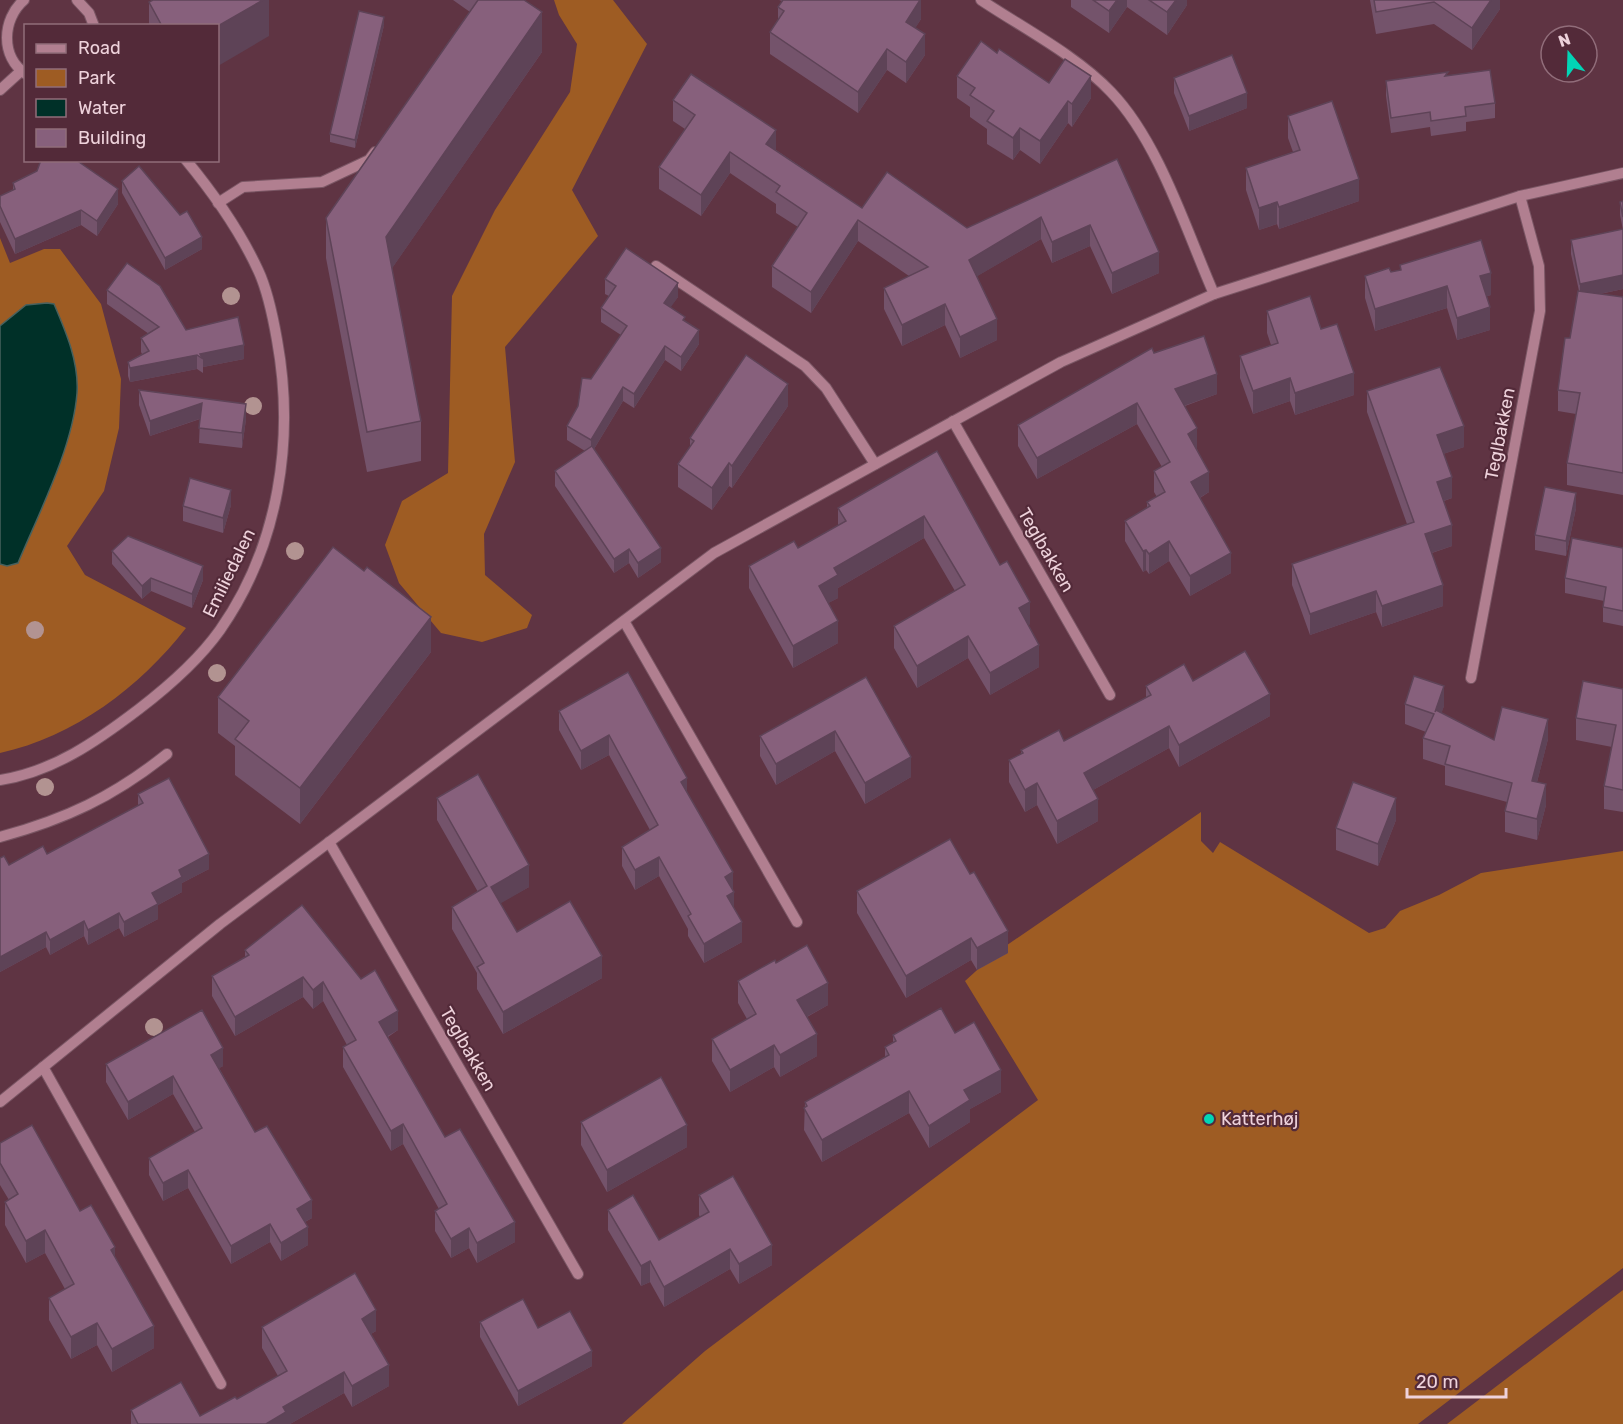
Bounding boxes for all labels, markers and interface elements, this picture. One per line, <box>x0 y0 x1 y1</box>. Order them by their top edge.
legend <box>24 24 219 162</box>
north arrow <box>1539 24 1599 84</box>
text: N <box>1556 29 1573 51</box>
text: Road <box>78 37 121 59</box>
text: Park <box>78 67 116 89</box>
text: Water <box>78 97 126 119</box>
text: Building <box>78 127 146 149</box>
street label: Teglbakken <box>1480 386 1520 482</box>
street label: Teglbakken <box>1013 504 1079 596</box>
street label: Emiliedalen <box>198 525 260 621</box>
street label: Teglbakken <box>435 1003 501 1095</box>
place label: Katterhøj <box>1221 1108 1298 1130</box>
marker: Katterhøj <box>1202 1112 1216 1126</box>
scale bar <box>1407 1361 1506 1399</box>
text: 20 m <box>1416 1371 1458 1393</box>

